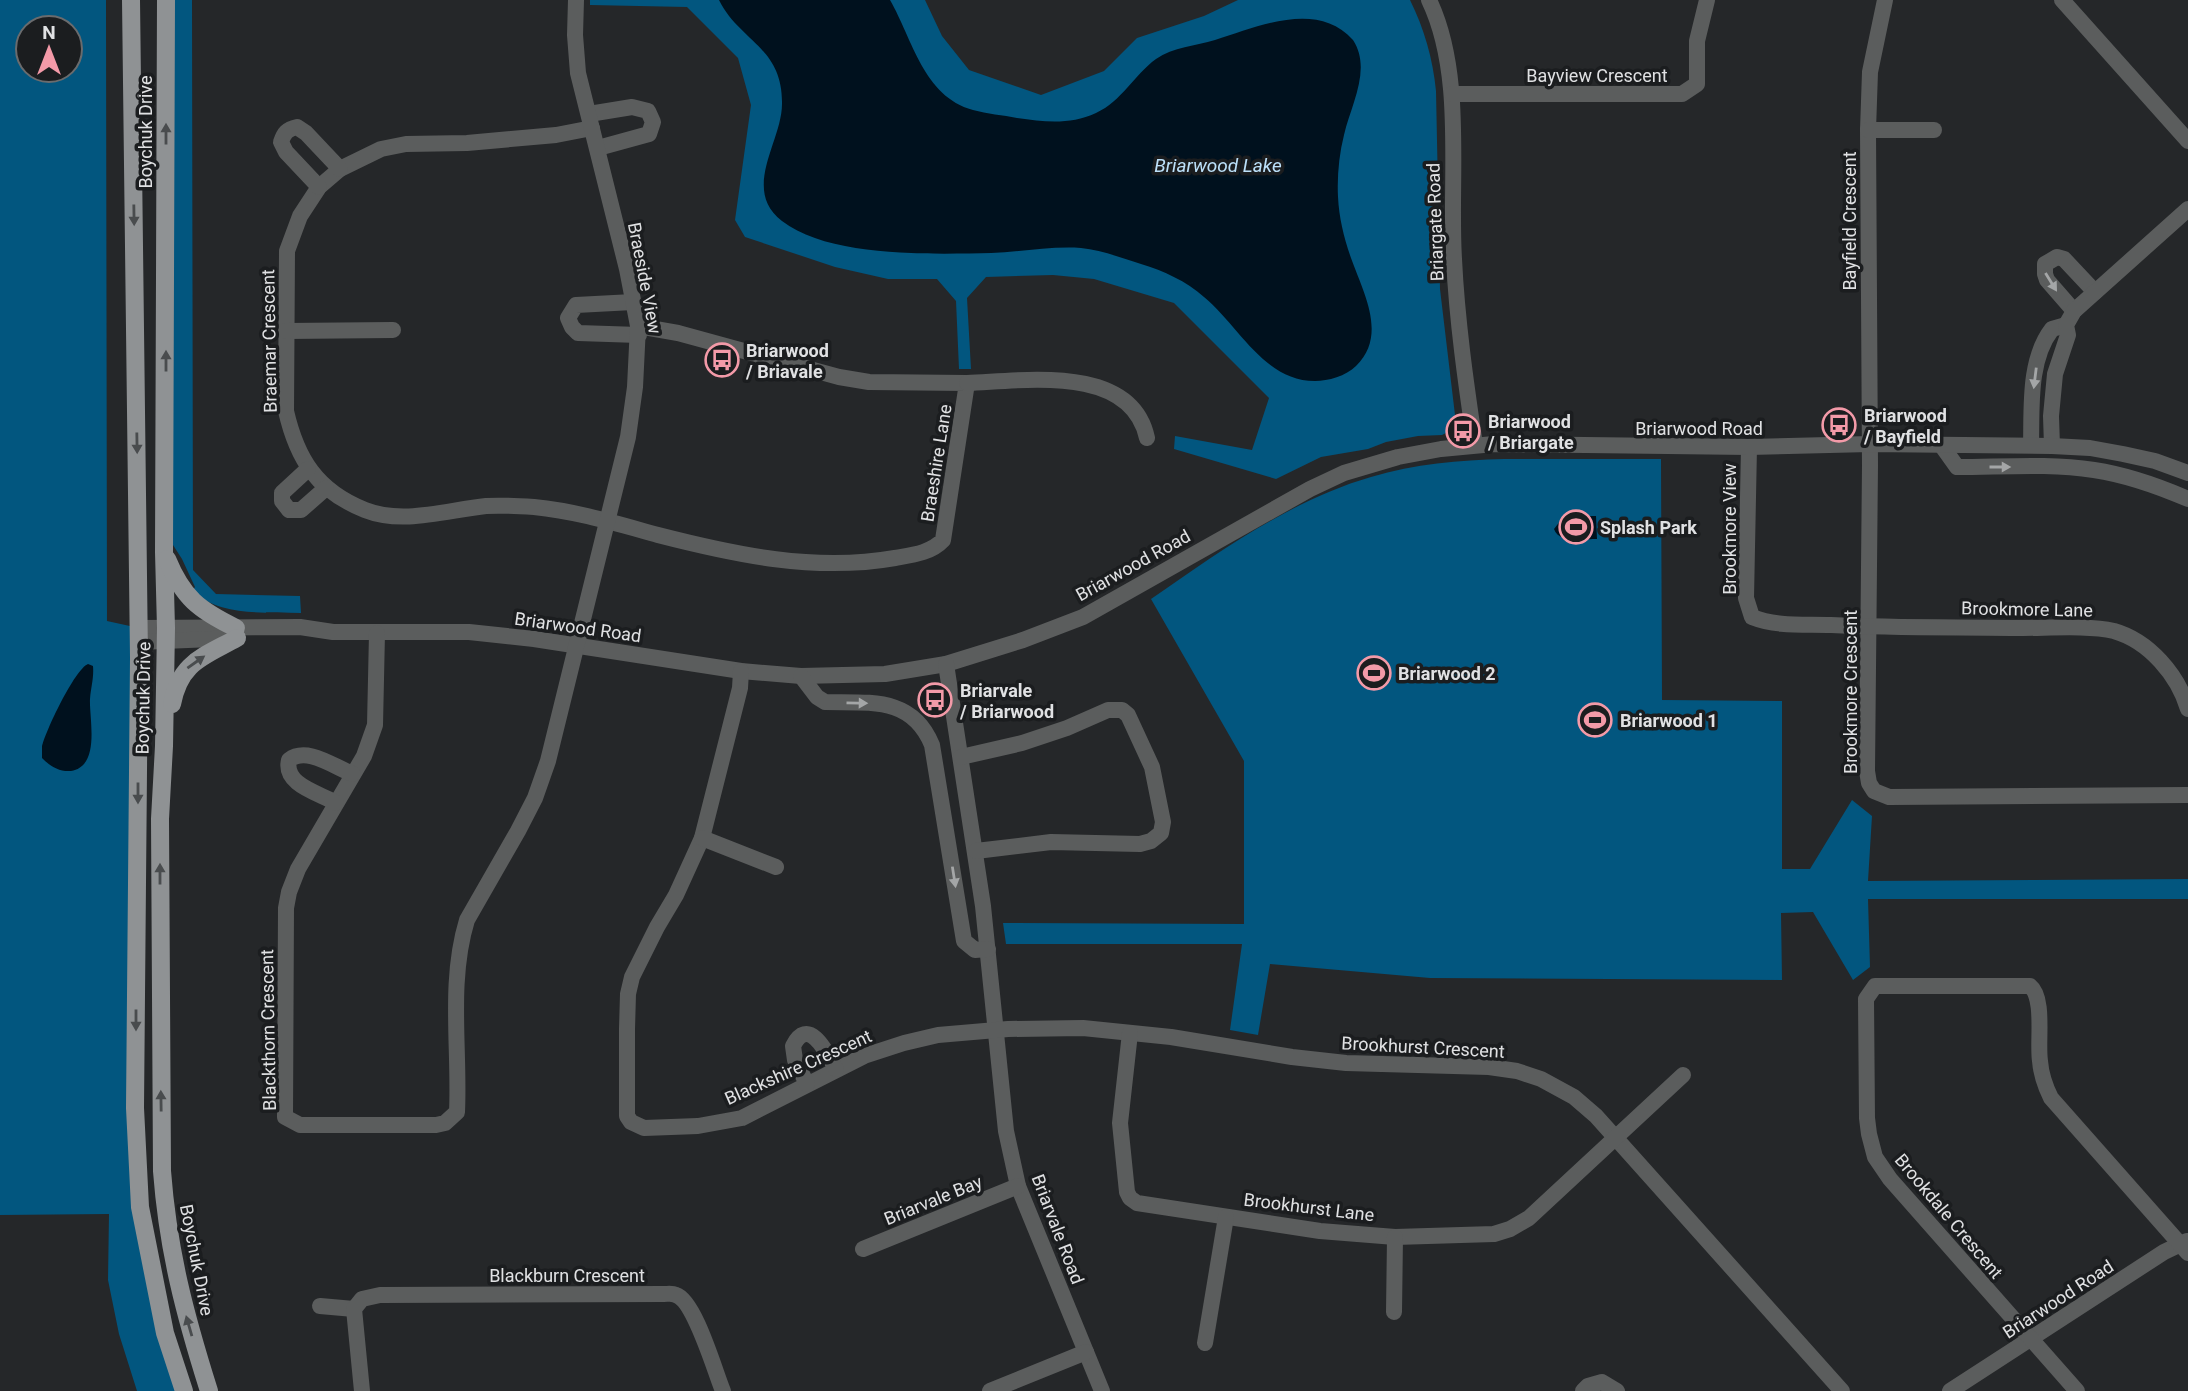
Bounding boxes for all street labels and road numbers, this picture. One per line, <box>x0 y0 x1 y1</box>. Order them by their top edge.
street label: Bayview Crescent <box>1526 65 1668 86</box>
street label: Boychuk Drive <box>135 75 156 189</box>
street label: Bayfield Crescent <box>1839 151 1860 291</box>
street label: Briargate Road <box>1422 162 1448 282</box>
street label: Braeside View <box>624 221 666 336</box>
street label: Braemar Crescent <box>257 269 281 413</box>
street label: Braeshire Lane <box>916 403 956 523</box>
street label: Briarwood Road <box>1635 418 1763 439</box>
street label: Brookmore View <box>1719 463 1740 595</box>
street label: Briarwood Road <box>1072 525 1194 605</box>
street label: Brookmore Lane <box>1961 597 2093 621</box>
street label: Briarwood Road <box>513 608 643 646</box>
street label: Brookmore Crescent <box>1840 610 1861 774</box>
street label: Boychuk Drive <box>132 641 154 755</box>
street label: Blackthorn Crescent <box>256 949 280 1111</box>
street label: Blackshire Crescent <box>721 1025 875 1109</box>
street label: Brookhurst Crescent <box>1341 1032 1505 1062</box>
street label: Brookdale Crescent <box>1891 1149 2007 1283</box>
street label: Briarvale Bay <box>881 1171 986 1229</box>
street label: Briarvale Road <box>1027 1171 1089 1287</box>
street label: Brookhurst Lane <box>1243 1189 1375 1225</box>
street label: Boychuk Drive <box>176 1203 218 1317</box>
street label: Briarwood Road <box>1999 1255 2117 1343</box>
street label: Blackburn Crescent <box>489 1265 645 1286</box>

